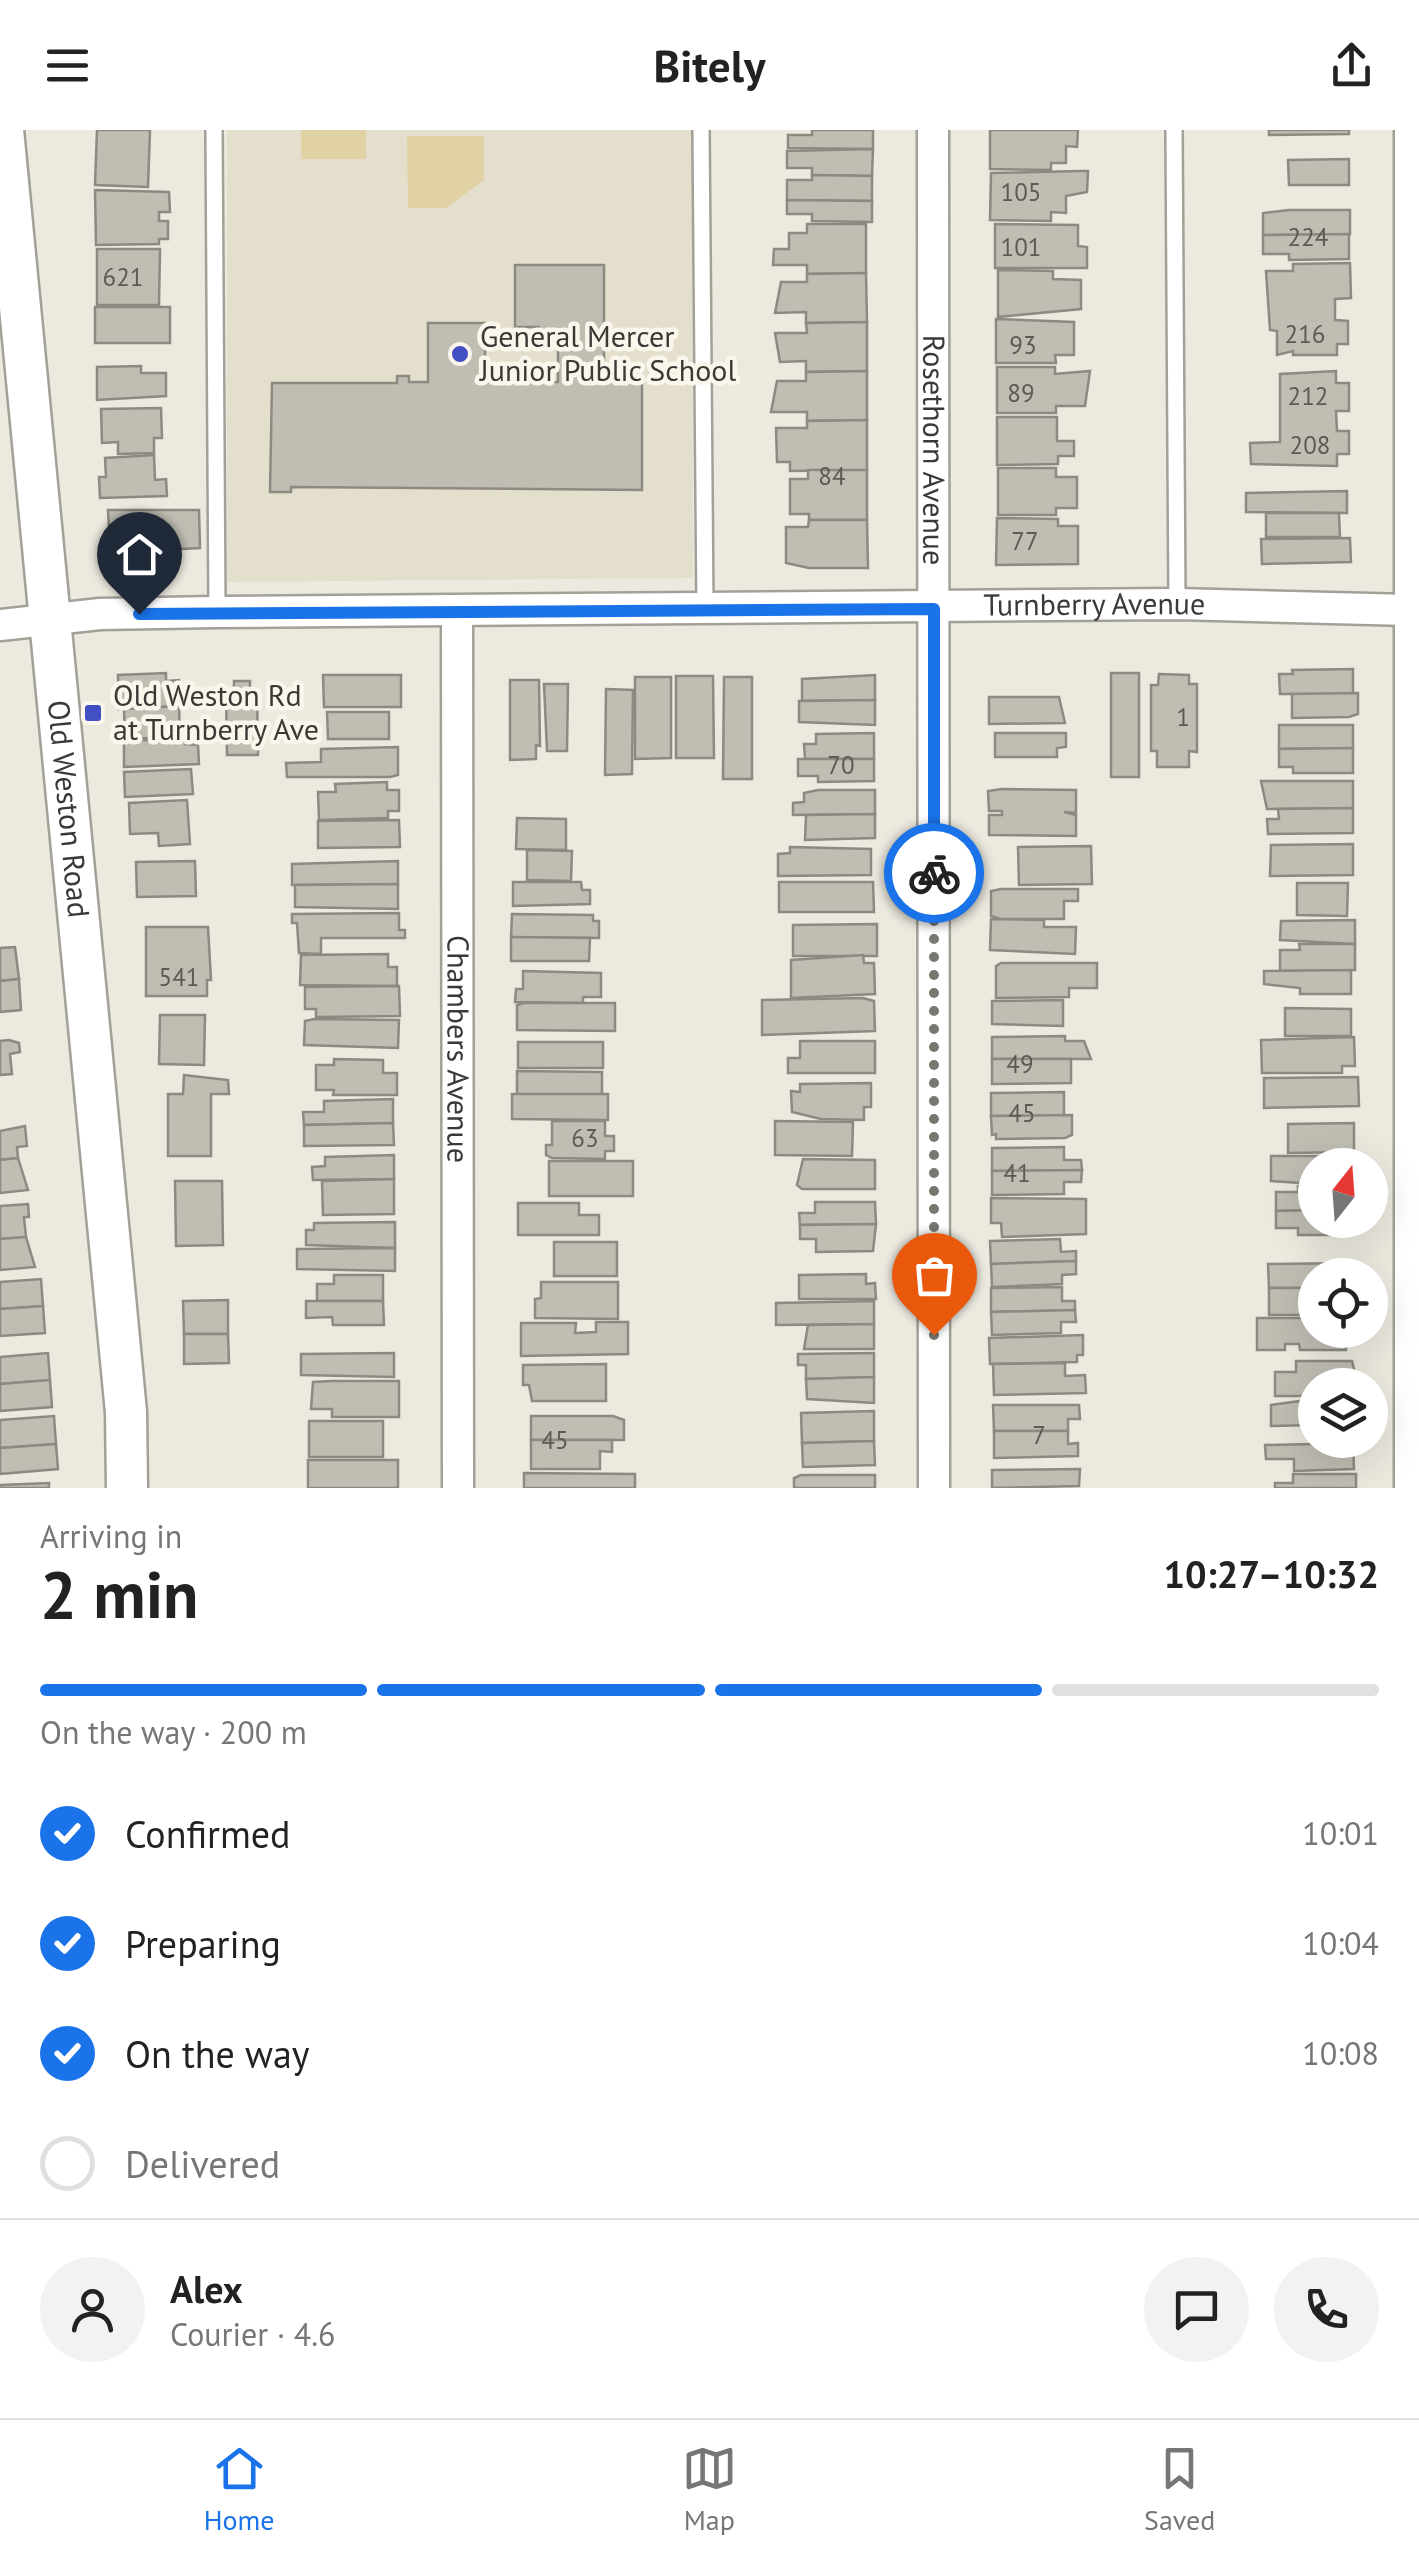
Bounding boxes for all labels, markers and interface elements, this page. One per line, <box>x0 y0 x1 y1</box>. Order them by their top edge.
text: Bitely <box>654 36 765 94</box>
icon: menu <box>40 38 95 93</box>
icon: share <box>1324 38 1379 93</box>
house number: 105 <box>1001 176 1041 208</box>
house number: 224 <box>1288 221 1329 253</box>
house number: 101 <box>1001 231 1041 263</box>
house number: 621 <box>103 261 143 293</box>
place label: General Mercer Junior Public School <box>478 316 736 389</box>
house number: 216 <box>1285 318 1325 350</box>
house number: 93 <box>1009 329 1037 361</box>
street label: Rosethorn Avenue <box>915 335 954 565</box>
marker: General Mercer Junior Public School <box>449 343 471 365</box>
house number: 89 <box>1007 377 1035 409</box>
house number: 212 <box>1288 380 1328 412</box>
house number: 208 <box>1290 429 1330 461</box>
house number: 84 <box>818 460 846 492</box>
pin <box>97 512 182 615</box>
house number: 77 <box>1011 525 1039 557</box>
icon: home <box>112 527 167 582</box>
street label: Turnberry Avenue <box>983 583 1206 624</box>
place label: Old Weston Rd at Turnberry Ave <box>113 675 319 748</box>
street label: Old Weston Road <box>40 698 99 919</box>
house number: 1 <box>1176 701 1190 733</box>
marker: Old Weston Rd at Turnberry Ave <box>82 702 104 724</box>
house number: 70 <box>827 749 855 781</box>
courier <box>884 823 984 923</box>
icon: bike <box>907 846 962 901</box>
street label: Chambers Avenue <box>439 935 479 1163</box>
house number: 541 <box>159 961 199 993</box>
house number: 49 <box>1006 1048 1034 1080</box>
house number: 45 <box>1008 1097 1036 1129</box>
house number: 63 <box>571 1122 599 1154</box>
north arrow <box>1298 1148 1388 1238</box>
map controls <box>1298 1148 1388 1458</box>
house number: 41 <box>1003 1157 1031 1189</box>
pin <box>892 1233 977 1336</box>
icon: bag <box>907 1248 962 1303</box>
button: locate <box>1298 1258 1388 1348</box>
button: layers <box>1298 1368 1388 1458</box>
house number: 7 <box>1032 1419 1046 1451</box>
house number: 45 <box>541 1424 569 1456</box>
text: Arriving in <box>40 1515 182 1557</box>
text: 10:27–10:32 <box>1164 1549 1379 1598</box>
text: 2 min <box>40 1552 199 1636</box>
text: On the way · 200 m <box>40 1711 307 1753</box>
icon: check <box>40 1806 95 1861</box>
text: Confirmed <box>125 1809 291 1858</box>
text: 10:01 <box>1302 1812 1379 1854</box>
icon: check <box>40 1916 95 1971</box>
text: Preparing <box>125 1919 281 1968</box>
text: 10:04 <box>1302 1922 1379 1964</box>
icon: check <box>40 2026 95 2081</box>
text: On the way <box>125 2029 310 2078</box>
text: 10:08 <box>1302 2032 1379 2074</box>
text: Delivered <box>125 2139 280 2188</box>
button: person <box>40 2257 145 2362</box>
button: chat <box>1144 2257 1249 2362</box>
button: phone <box>1274 2257 1379 2362</box>
text: Alex <box>170 2264 243 2313</box>
text: Courier · 4.6 <box>170 2313 336 2355</box>
tab: Home <box>204 2441 274 2538</box>
tab: Map <box>682 2441 737 2538</box>
tab: Saved <box>1144 2441 1215 2538</box>

